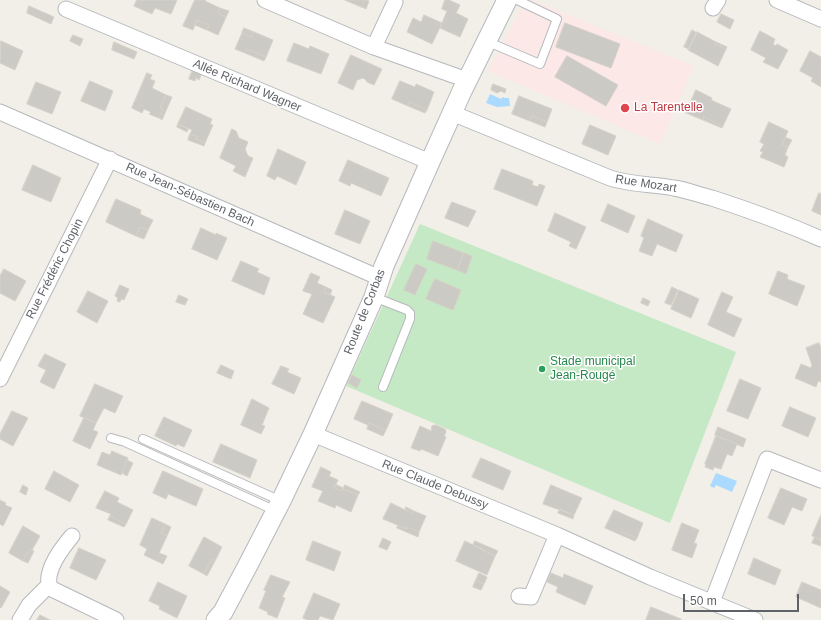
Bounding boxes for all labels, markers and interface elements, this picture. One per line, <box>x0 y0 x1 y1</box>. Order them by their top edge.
street label: Allée Richard Wagner <box>191 57 303 115</box>
place label: La Tarentelle <box>634 101 703 115</box>
marker: La Tarentelle <box>619 102 631 114</box>
street label: Rue Jean-Sébastien Bach <box>123 160 257 230</box>
street label: Rue Mozart <box>614 172 678 196</box>
street label: Rue Frédéric Chopin <box>23 216 87 322</box>
street label: Route de Corbas <box>341 267 389 357</box>
place label: Stade municipal Jean-Rougé <box>550 355 635 383</box>
marker: Stade municipal Jean-Rougé <box>537 364 547 374</box>
street label: Rue Claude Debussy <box>380 457 490 513</box>
scale bar <box>685 586 801 612</box>
text: 50 m <box>690 594 717 608</box>

